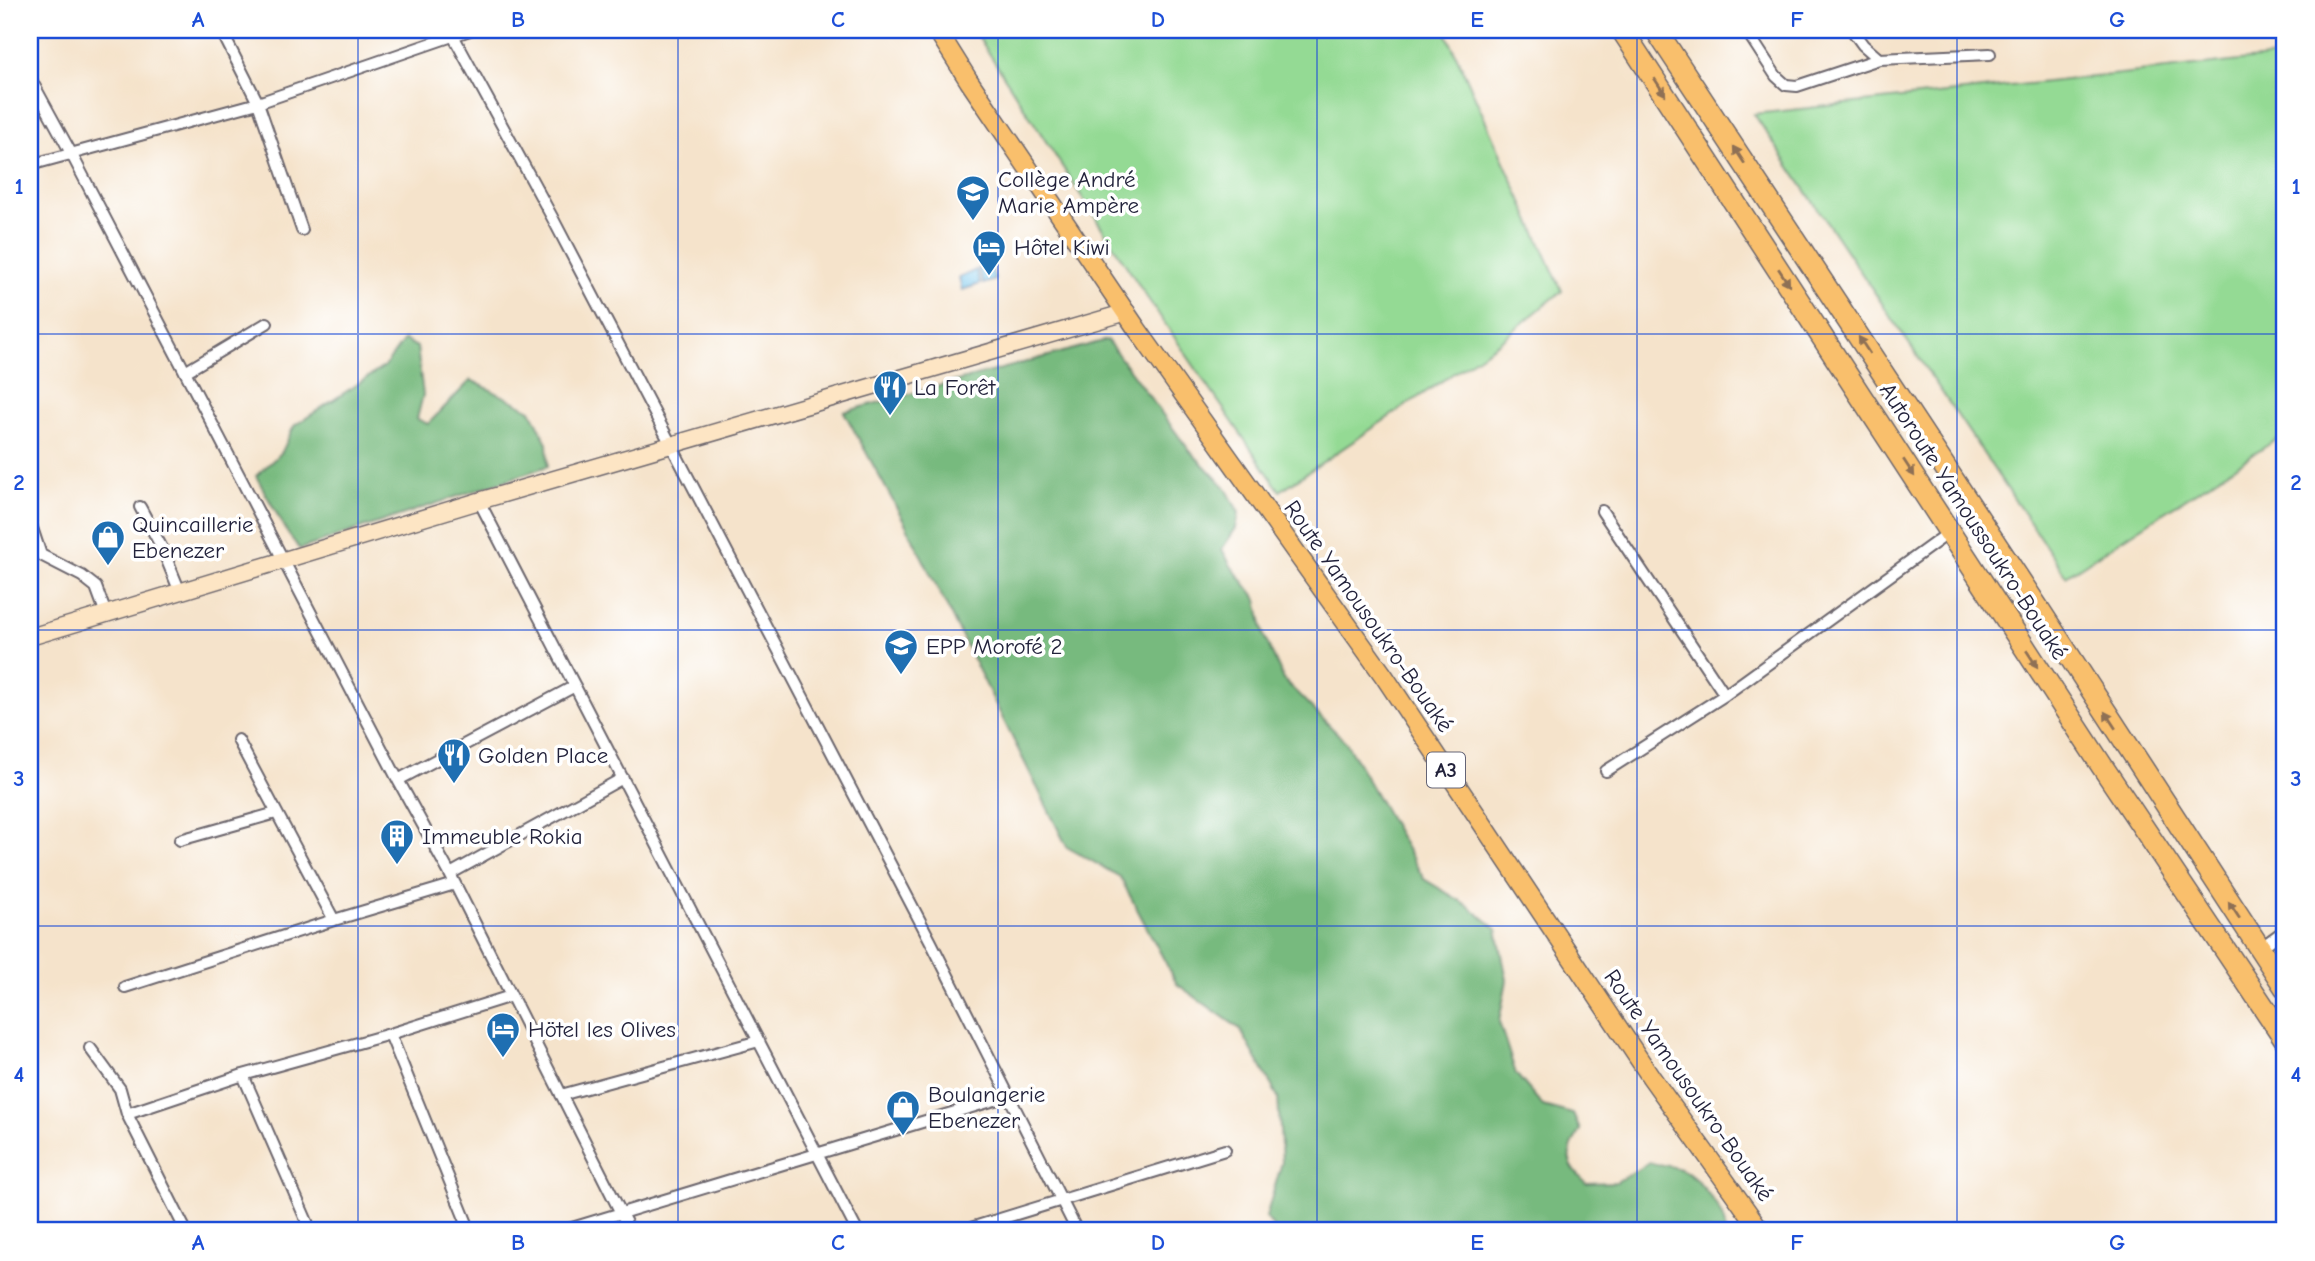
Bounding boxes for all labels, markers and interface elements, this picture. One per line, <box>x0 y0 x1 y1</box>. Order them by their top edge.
text: A <box>192 6 205 33</box>
text: B <box>511 6 525 33</box>
text: C <box>831 6 845 33</box>
text: D <box>1151 6 1165 33</box>
text: E <box>1470 6 1484 33</box>
text: F <box>1790 6 1804 33</box>
text: G <box>2109 6 2125 33</box>
one-way arrow <box>1653 77 1666 97</box>
one-way arrow <box>1732 146 1746 164</box>
place label: Collège André Marie Ampère <box>998 166 1139 219</box>
text: 1 <box>14 173 24 200</box>
school or university icon: Collège André Marie Ampère <box>954 173 992 222</box>
text: 1 <box>2291 173 2301 200</box>
hotel icon: Hôtel Kiwi <box>970 228 1008 277</box>
place label: Hôtel Kiwi <box>1014 234 1110 261</box>
one-way arrow <box>1778 267 1791 287</box>
one-way arrow <box>1857 336 1871 354</box>
restaurant icon: La Forêt <box>871 368 909 417</box>
place label: La Forêt <box>914 374 997 401</box>
street label: Autoroute Yamoussoukro-Bouaké <box>1874 378 2073 665</box>
one-way arrow <box>1902 458 1915 477</box>
text: 2 <box>13 469 25 496</box>
text: 2 <box>2290 469 2302 496</box>
street label: Route Yamousoukro-Bouaké <box>1278 495 1459 737</box>
place label: Quincaillerie Ebenezer <box>132 511 254 564</box>
shop icon: Quincaillerie Ebenezer <box>89 518 127 567</box>
school or university icon: EPP Morofé 2 <box>882 627 920 676</box>
place label: EPP Morofé 2 <box>926 633 1063 660</box>
one-way arrow <box>2026 649 2039 668</box>
one-way arrow <box>2103 710 2116 729</box>
restaurant icon: Golden Place <box>435 736 473 785</box>
place label: Golden Place <box>478 742 608 769</box>
road number: A3 <box>1427 752 1465 788</box>
text: 3 <box>13 765 25 792</box>
text: 3 <box>2290 765 2302 792</box>
building icon: Immeuble Rokia <box>378 817 416 866</box>
place label: Immeuble Rokia <box>422 823 583 850</box>
one-way arrow <box>2227 901 2240 920</box>
street label: Route Yamousoukro-Bouaké <box>1598 964 1779 1206</box>
hotel icon: Hötel les Olives <box>484 1010 522 1059</box>
place label: Hötel les Olives <box>528 1016 676 1043</box>
text: 4 <box>14 1061 25 1088</box>
text: 4 <box>2291 1061 2302 1088</box>
place label: Boulangerie Ebenezer <box>928 1081 1045 1134</box>
shop icon: Boulangerie Ebenezer <box>884 1088 922 1137</box>
text: A <box>192 1229 205 1256</box>
text: B <box>511 1229 525 1256</box>
text: C <box>831 1229 845 1256</box>
text: D <box>1151 1229 1165 1256</box>
text: E <box>1470 1229 1484 1256</box>
text: F <box>1790 1229 1804 1256</box>
text: G <box>2109 1229 2125 1256</box>

